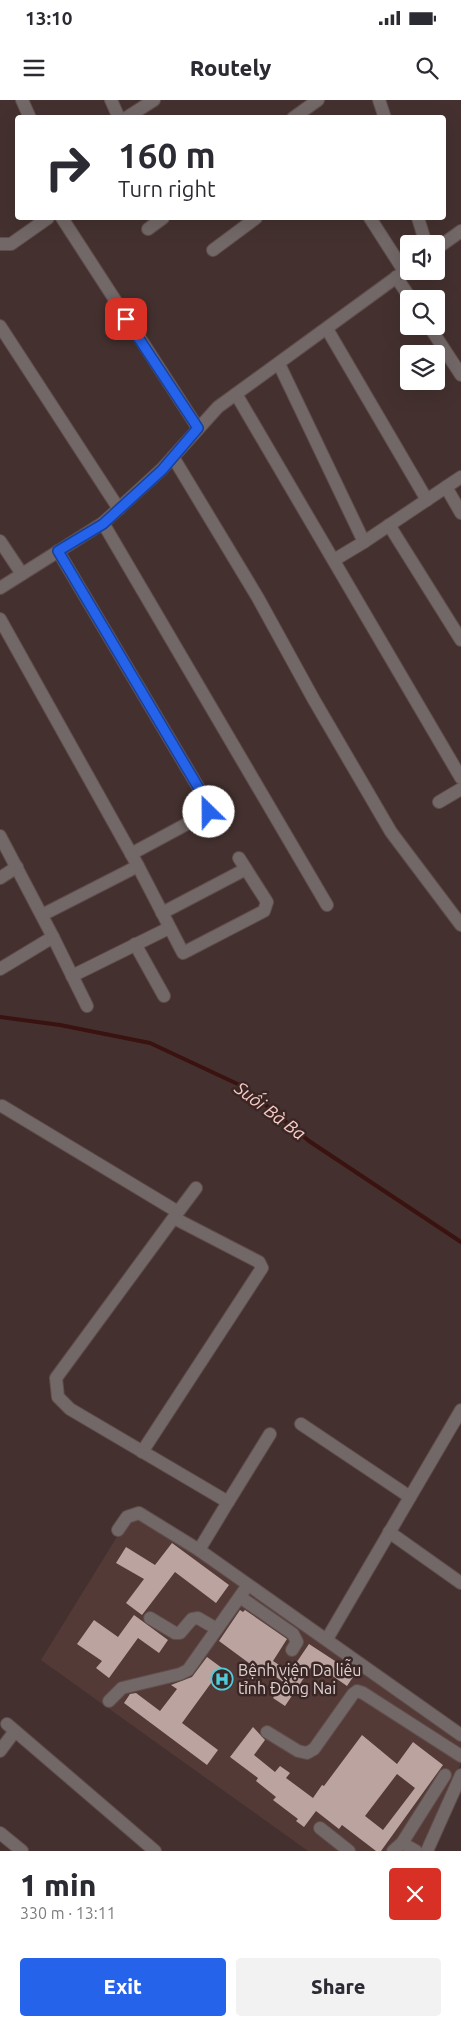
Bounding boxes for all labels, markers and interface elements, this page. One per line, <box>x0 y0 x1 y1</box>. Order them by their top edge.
text: 13:10 <box>25 7 73 29</box>
icon: menu <box>20 54 48 82</box>
icon: search <box>413 54 441 82</box>
text: Routely <box>190 55 271 80</box>
icon: right <box>35 135 100 200</box>
text: 160 m <box>118 135 216 175</box>
text: Turn right <box>118 176 216 201</box>
map controls <box>400 235 445 390</box>
button: sound <box>400 235 445 280</box>
button: search <box>400 290 445 335</box>
pin <box>105 298 147 340</box>
icon: arrive <box>112 305 140 333</box>
button: layers <box>400 345 445 390</box>
position arrow <box>182 785 234 837</box>
water label: Suối Bà Ba <box>231 1075 311 1143</box>
place label: Bệnh viện Da liễu tỉnh Đồng Nai <box>238 1658 362 1697</box>
hospital icon: Bệnh viện Da liễu tỉnh Đồng Nai <box>210 1667 234 1691</box>
text: 1 min <box>20 1868 96 1902</box>
button: close <box>389 1868 441 1920</box>
text: 330 m · 13:11 <box>20 1904 116 1922</box>
button: Exit <box>20 1958 226 2016</box>
button: Share <box>236 1958 441 2016</box>

